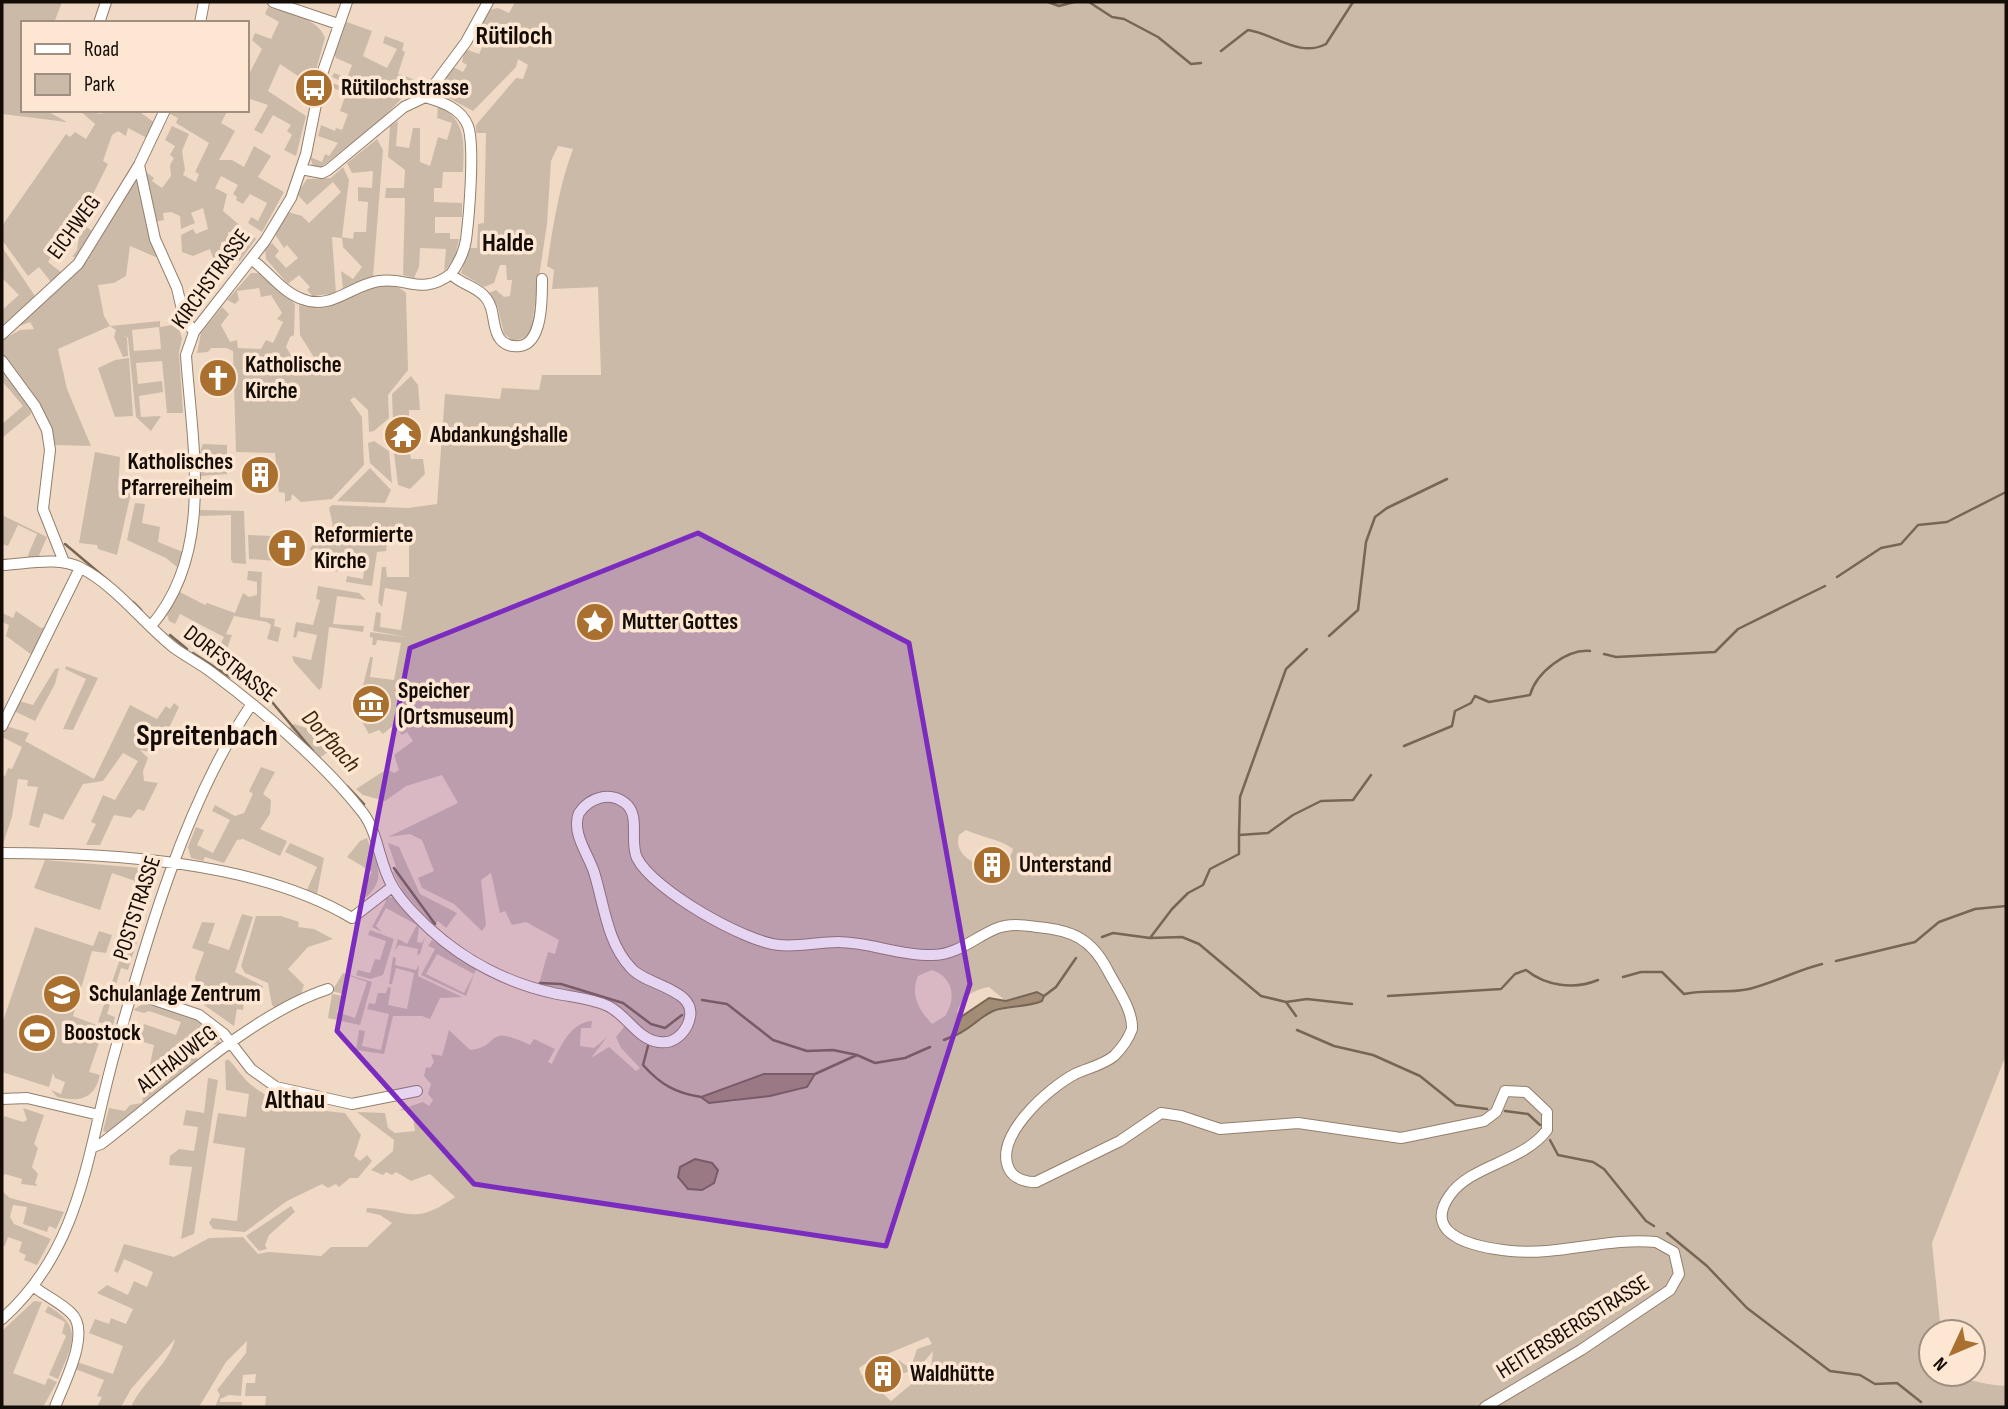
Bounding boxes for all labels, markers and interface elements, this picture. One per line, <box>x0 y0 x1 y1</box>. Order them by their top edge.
legend <box>21 21 248 112</box>
district label: Rütiloch <box>475 21 553 52</box>
text: Road <box>84 37 119 62</box>
bus stop icon: Rütilochstrasse <box>293 67 335 109</box>
text: Park <box>84 72 115 97</box>
place label: Rütilochstrasse <box>341 74 469 102</box>
street label: EICHWEG <box>41 189 107 265</box>
street label: KIRCHSTRASSE <box>165 224 257 334</box>
district label: Halde <box>482 228 534 259</box>
place label: Katholische Kirche <box>245 351 342 405</box>
church icon: Katholische Kirche <box>197 357 239 399</box>
temple icon: Abdankungshalle <box>382 414 424 456</box>
place label: Abdankungshalle <box>429 421 568 449</box>
place label: Katholisches Pfarrereiheim <box>121 448 233 502</box>
building icon: Katholisches Pfarrereiheim <box>239 454 281 496</box>
place label: Reformierte Kirche <box>314 521 413 575</box>
church icon: Reformierte Kirche <box>266 527 308 569</box>
place icon: Mutter Gottes <box>574 601 616 643</box>
place label: Mutter Gottes <box>622 608 738 636</box>
street label: DORFSTRASSE <box>178 619 282 709</box>
place label: Speicher (Ortsmuseum) <box>398 677 514 731</box>
museum icon: Speicher (Ortsmuseum) <box>350 683 392 725</box>
water label: Dorfbach <box>295 704 367 778</box>
district label: Spreitenbach <box>136 718 278 754</box>
building icon: Unterstand <box>971 844 1013 886</box>
place label: Unterstand <box>1019 851 1112 879</box>
street label: POSTSTRASSE <box>107 852 167 964</box>
school or university icon: Schulanlage Zentrum <box>41 973 83 1015</box>
place label: Schulanlage Zentrum <box>89 980 261 1008</box>
sports icon: Boostock <box>16 1012 58 1054</box>
place label: Boostock <box>64 1019 141 1047</box>
street label: ALTHAUWEG <box>130 1019 223 1100</box>
district label: Althau <box>264 1085 325 1116</box>
street label: HEITERSBERGSTRASSE <box>1491 1269 1655 1385</box>
north arrow <box>1917 1318 1987 1388</box>
text: N <box>1929 1352 1953 1375</box>
building icon: Waldhütte <box>862 1353 904 1395</box>
place label: Waldhütte <box>910 1360 995 1388</box>

